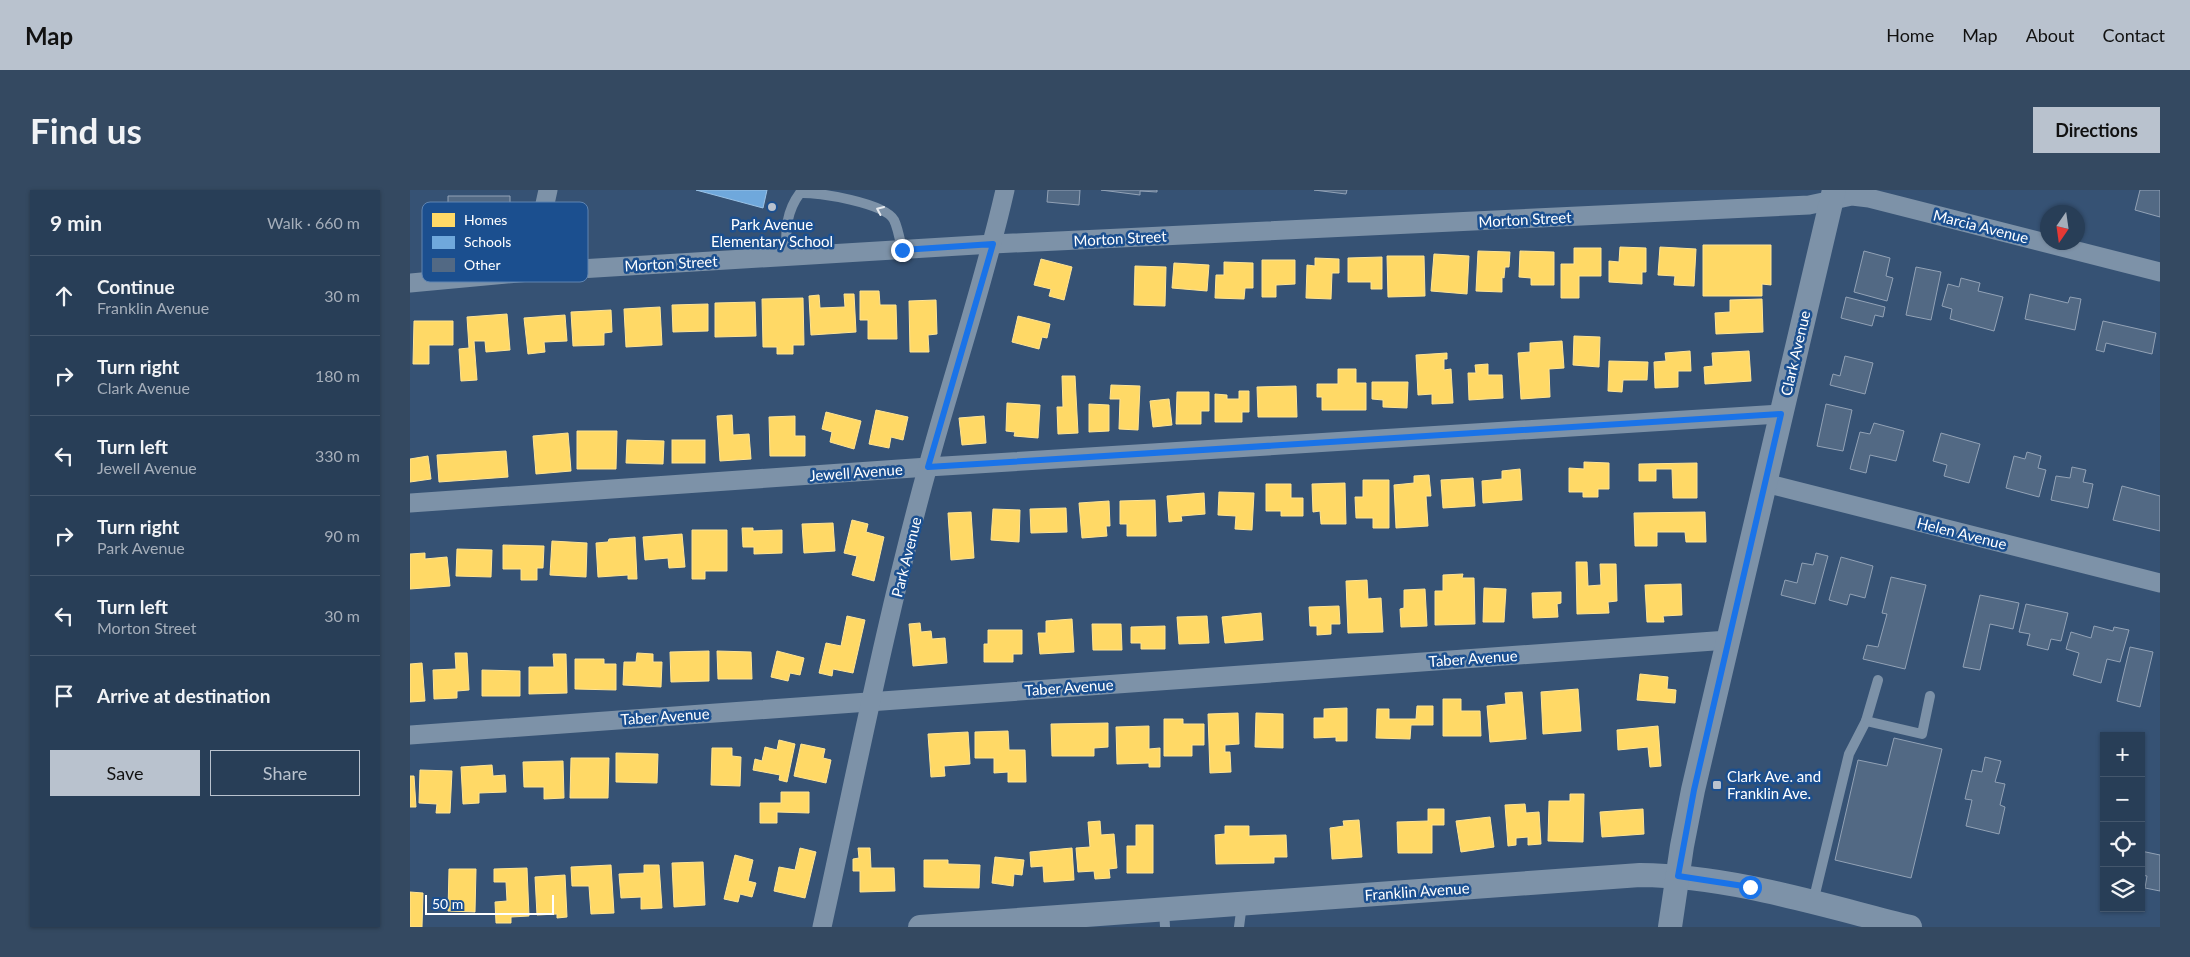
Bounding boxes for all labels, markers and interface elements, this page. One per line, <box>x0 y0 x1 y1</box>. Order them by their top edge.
text: Map <box>25 21 73 50</box>
text: Home <box>1886 24 1934 46</box>
text: Map <box>1962 24 1998 46</box>
text: About <box>2026 24 2075 46</box>
text: Contact <box>2103 24 2165 46</box>
button: Directions <box>2033 107 2160 153</box>
text: Find us <box>30 109 142 151</box>
marker: Park Avenue Elementary School <box>766 201 778 213</box>
legend <box>422 202 588 282</box>
street label: Marcia Avenue <box>1932 205 2031 247</box>
north arrow <box>2040 205 2085 250</box>
one-way arrow <box>876 206 885 217</box>
street label: Morton Street <box>1478 208 1573 230</box>
text: 9 min <box>50 210 102 235</box>
text: Homes <box>464 211 507 228</box>
text: Walk · 660 m <box>267 213 360 232</box>
place label: Park Avenue Elementary School <box>711 215 833 250</box>
street label: Morton Street <box>1073 227 1168 249</box>
text: Schools <box>464 233 511 250</box>
route end <box>891 239 914 262</box>
street label: Morton Street <box>624 252 719 274</box>
text: Other <box>464 256 501 273</box>
text: Continue <box>97 275 175 298</box>
icon: ahead <box>50 282 78 310</box>
text: 30 m <box>324 286 360 305</box>
text: Franklin Avenue <box>97 298 209 317</box>
street label: Clark Avenue <box>1776 308 1814 397</box>
text: Turn right <box>97 355 179 378</box>
icon: right <box>50 362 78 390</box>
text: 180 m <box>315 366 360 385</box>
text: Clark Avenue <box>97 378 190 397</box>
text: Turn left <box>97 435 168 458</box>
icon: left <box>50 442 78 470</box>
text: 330 m <box>315 446 360 465</box>
text: Jewell Avenue <box>97 458 197 477</box>
street label: Jewell Avenue <box>809 460 903 484</box>
street label: Helen Avenue <box>1915 513 2009 553</box>
text: Turn right <box>97 515 179 538</box>
street label: Park Avenue <box>887 515 925 599</box>
icon: right <box>50 522 78 550</box>
text: 90 m <box>324 526 360 545</box>
text: Park Avenue <box>97 538 185 557</box>
text: Turn left <box>97 595 168 618</box>
icon: left <box>50 602 78 630</box>
text: 30 m <box>324 606 360 625</box>
text: Morton Street <box>97 618 196 637</box>
street label: Taber Avenue <box>1428 646 1518 670</box>
street label: Taber Avenue <box>1024 675 1114 699</box>
icon: arrive <box>50 682 78 710</box>
text: Arrive at destination <box>97 684 270 707</box>
street label: Taber Avenue <box>620 704 710 728</box>
map controls <box>2100 732 2145 912</box>
button: + <box>2100 732 2145 777</box>
button: Save <box>50 750 200 796</box>
button: Share <box>210 750 360 796</box>
place label: Clark Ave. and Franklin Ave. <box>1727 767 1821 802</box>
button: − <box>2100 777 2145 822</box>
marker: Clark Ave. and Franklin Ave. <box>1711 779 1723 791</box>
button: locate <box>2100 822 2145 867</box>
button: layers <box>2100 867 2145 912</box>
route start <box>1739 876 1762 899</box>
street label: Franklin Avenue <box>1364 878 1470 904</box>
scale bar <box>425 892 554 915</box>
text: 50 m <box>432 895 463 912</box>

